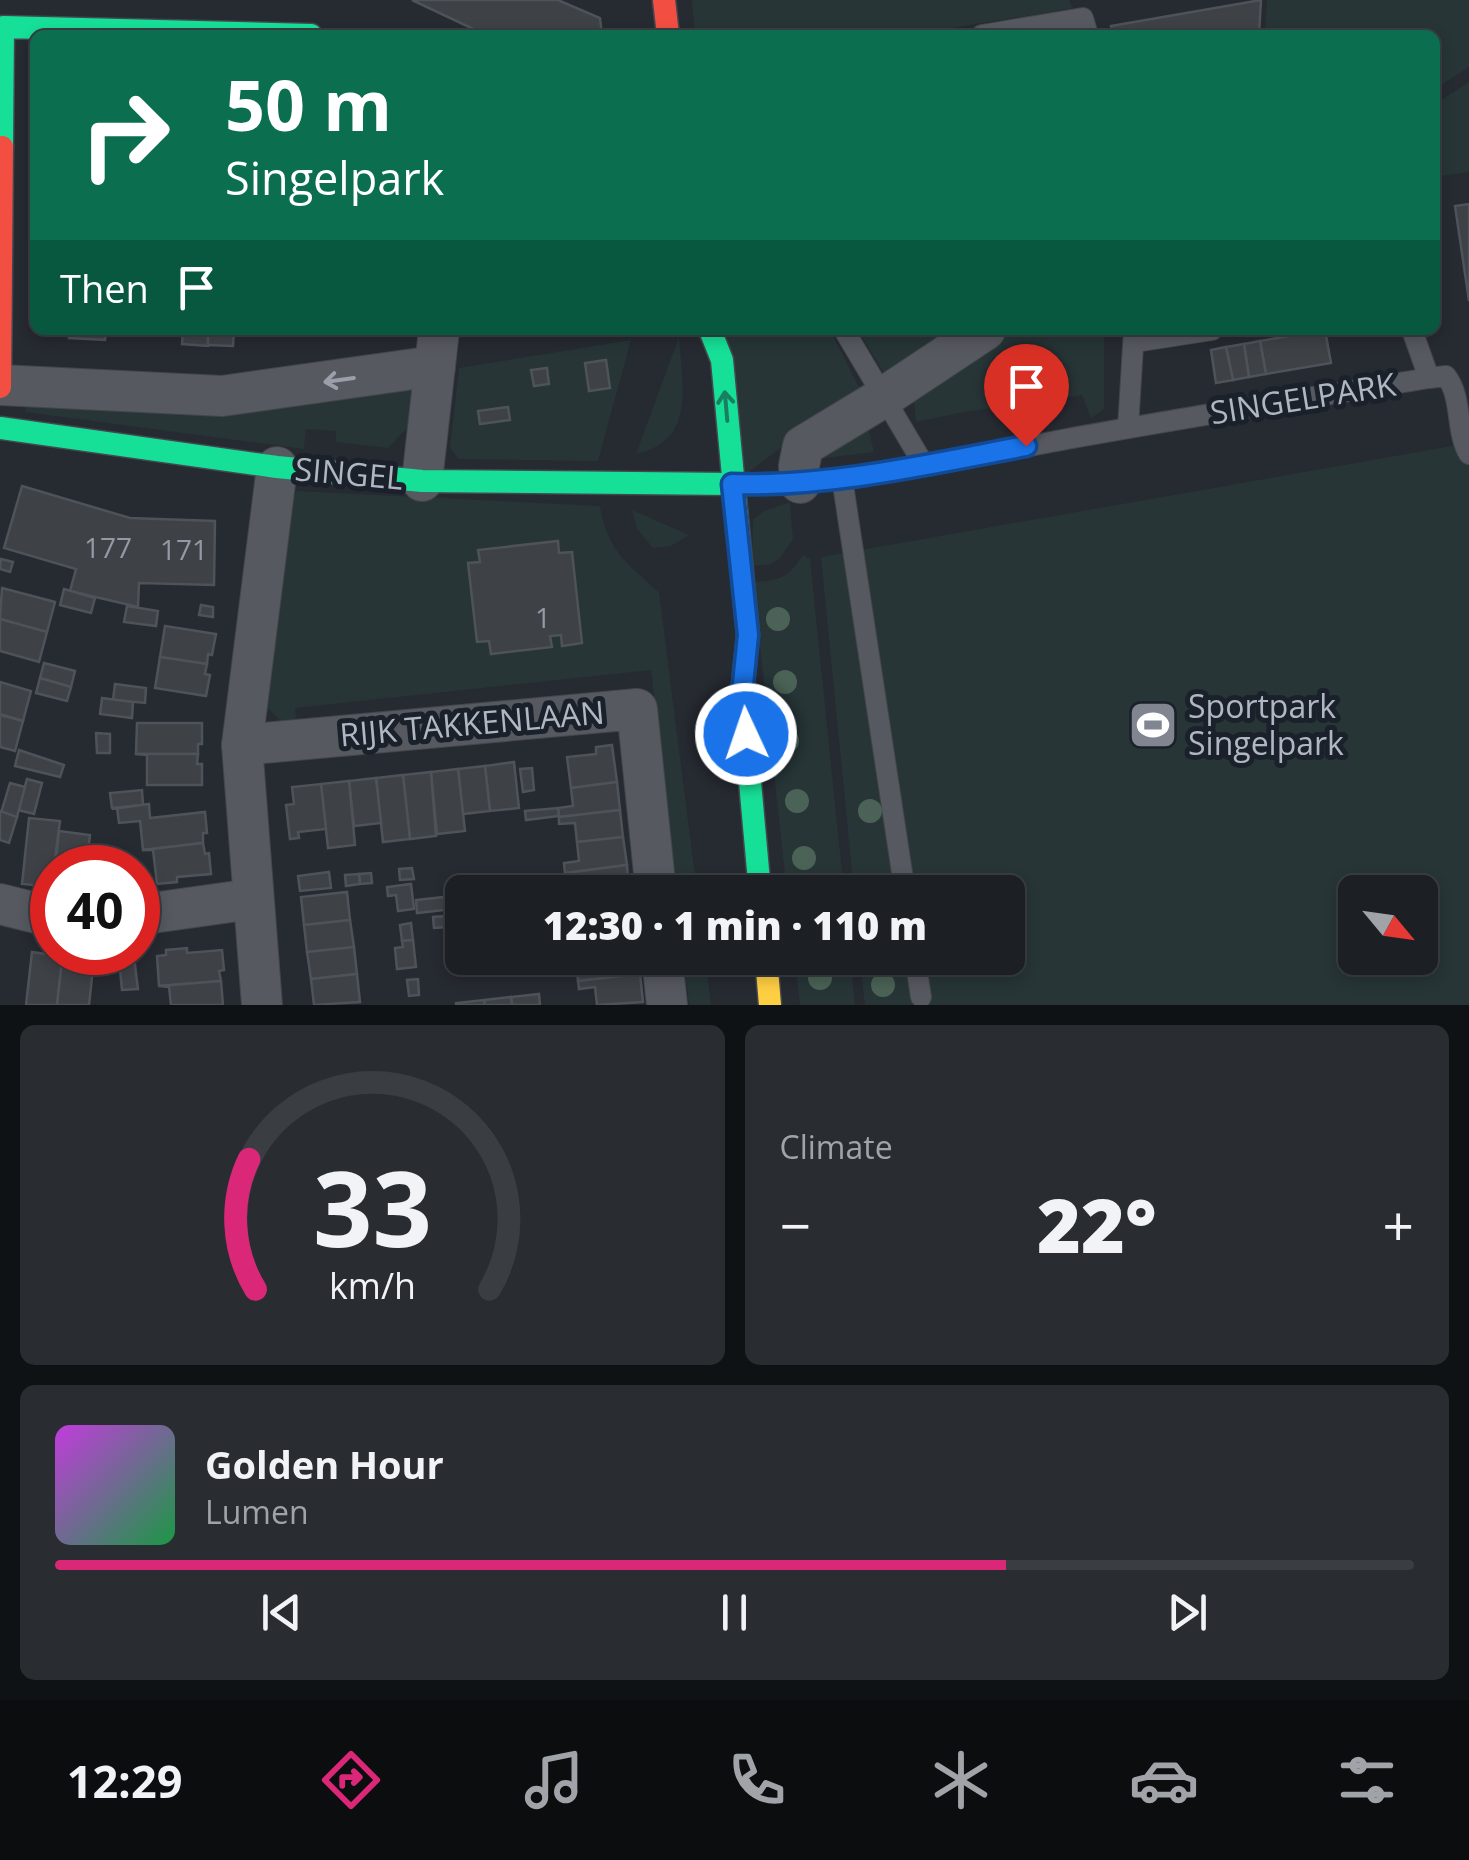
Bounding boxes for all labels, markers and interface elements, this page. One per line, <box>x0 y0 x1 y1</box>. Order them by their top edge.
text: 50 m <box>225 56 392 152</box>
icon: right <box>60 70 190 200</box>
text: Singelpark <box>225 147 444 208</box>
icon: arrive <box>169 260 224 315</box>
text: Then <box>60 262 149 314</box>
pin <box>984 344 1069 447</box>
icon: arrive <box>999 359 1054 414</box>
street label: SINGELPARK <box>1207 362 1399 433</box>
one-way arrow <box>323 371 355 389</box>
one-way arrow <box>716 390 735 422</box>
street label: SINGEL <box>293 446 405 499</box>
house number: 177 <box>84 528 132 566</box>
house number: 171 <box>160 530 208 568</box>
house number: 1 <box>535 598 551 636</box>
position arrow <box>694 682 798 786</box>
place label: Sportpark Singelpark <box>1188 684 1344 764</box>
street label: RIJK TAKKENLAAN <box>338 690 606 755</box>
sports icon: Sportpark Singelpark <box>1127 699 1179 751</box>
speed limit sign: 40 <box>30 845 160 975</box>
north arrow <box>1338 875 1438 975</box>
map controls <box>1338 875 1438 975</box>
text: 12:30 · 1 min · 110 m <box>543 899 927 951</box>
text: Climate <box>780 1125 893 1168</box>
text: 33 <box>313 1136 432 1277</box>
text: 22° <box>1037 1173 1157 1275</box>
text: − <box>780 1187 811 1262</box>
text: + <box>1383 1187 1414 1262</box>
text: km/h <box>329 1261 416 1309</box>
text: Golden Hour <box>205 1438 444 1490</box>
text: Lumen <box>205 1490 309 1533</box>
icon: previous <box>254 1585 309 1640</box>
icon: pause <box>707 1585 762 1640</box>
icon: next <box>1160 1585 1215 1640</box>
icon: directions <box>316 1745 386 1815</box>
icon: music <box>519 1745 589 1815</box>
icon: phone <box>722 1745 792 1815</box>
icon: climate <box>926 1745 996 1815</box>
icon: car <box>1129 1745 1199 1815</box>
icon: filters <box>1332 1745 1402 1815</box>
text: 12:29 <box>67 1750 182 1811</box>

